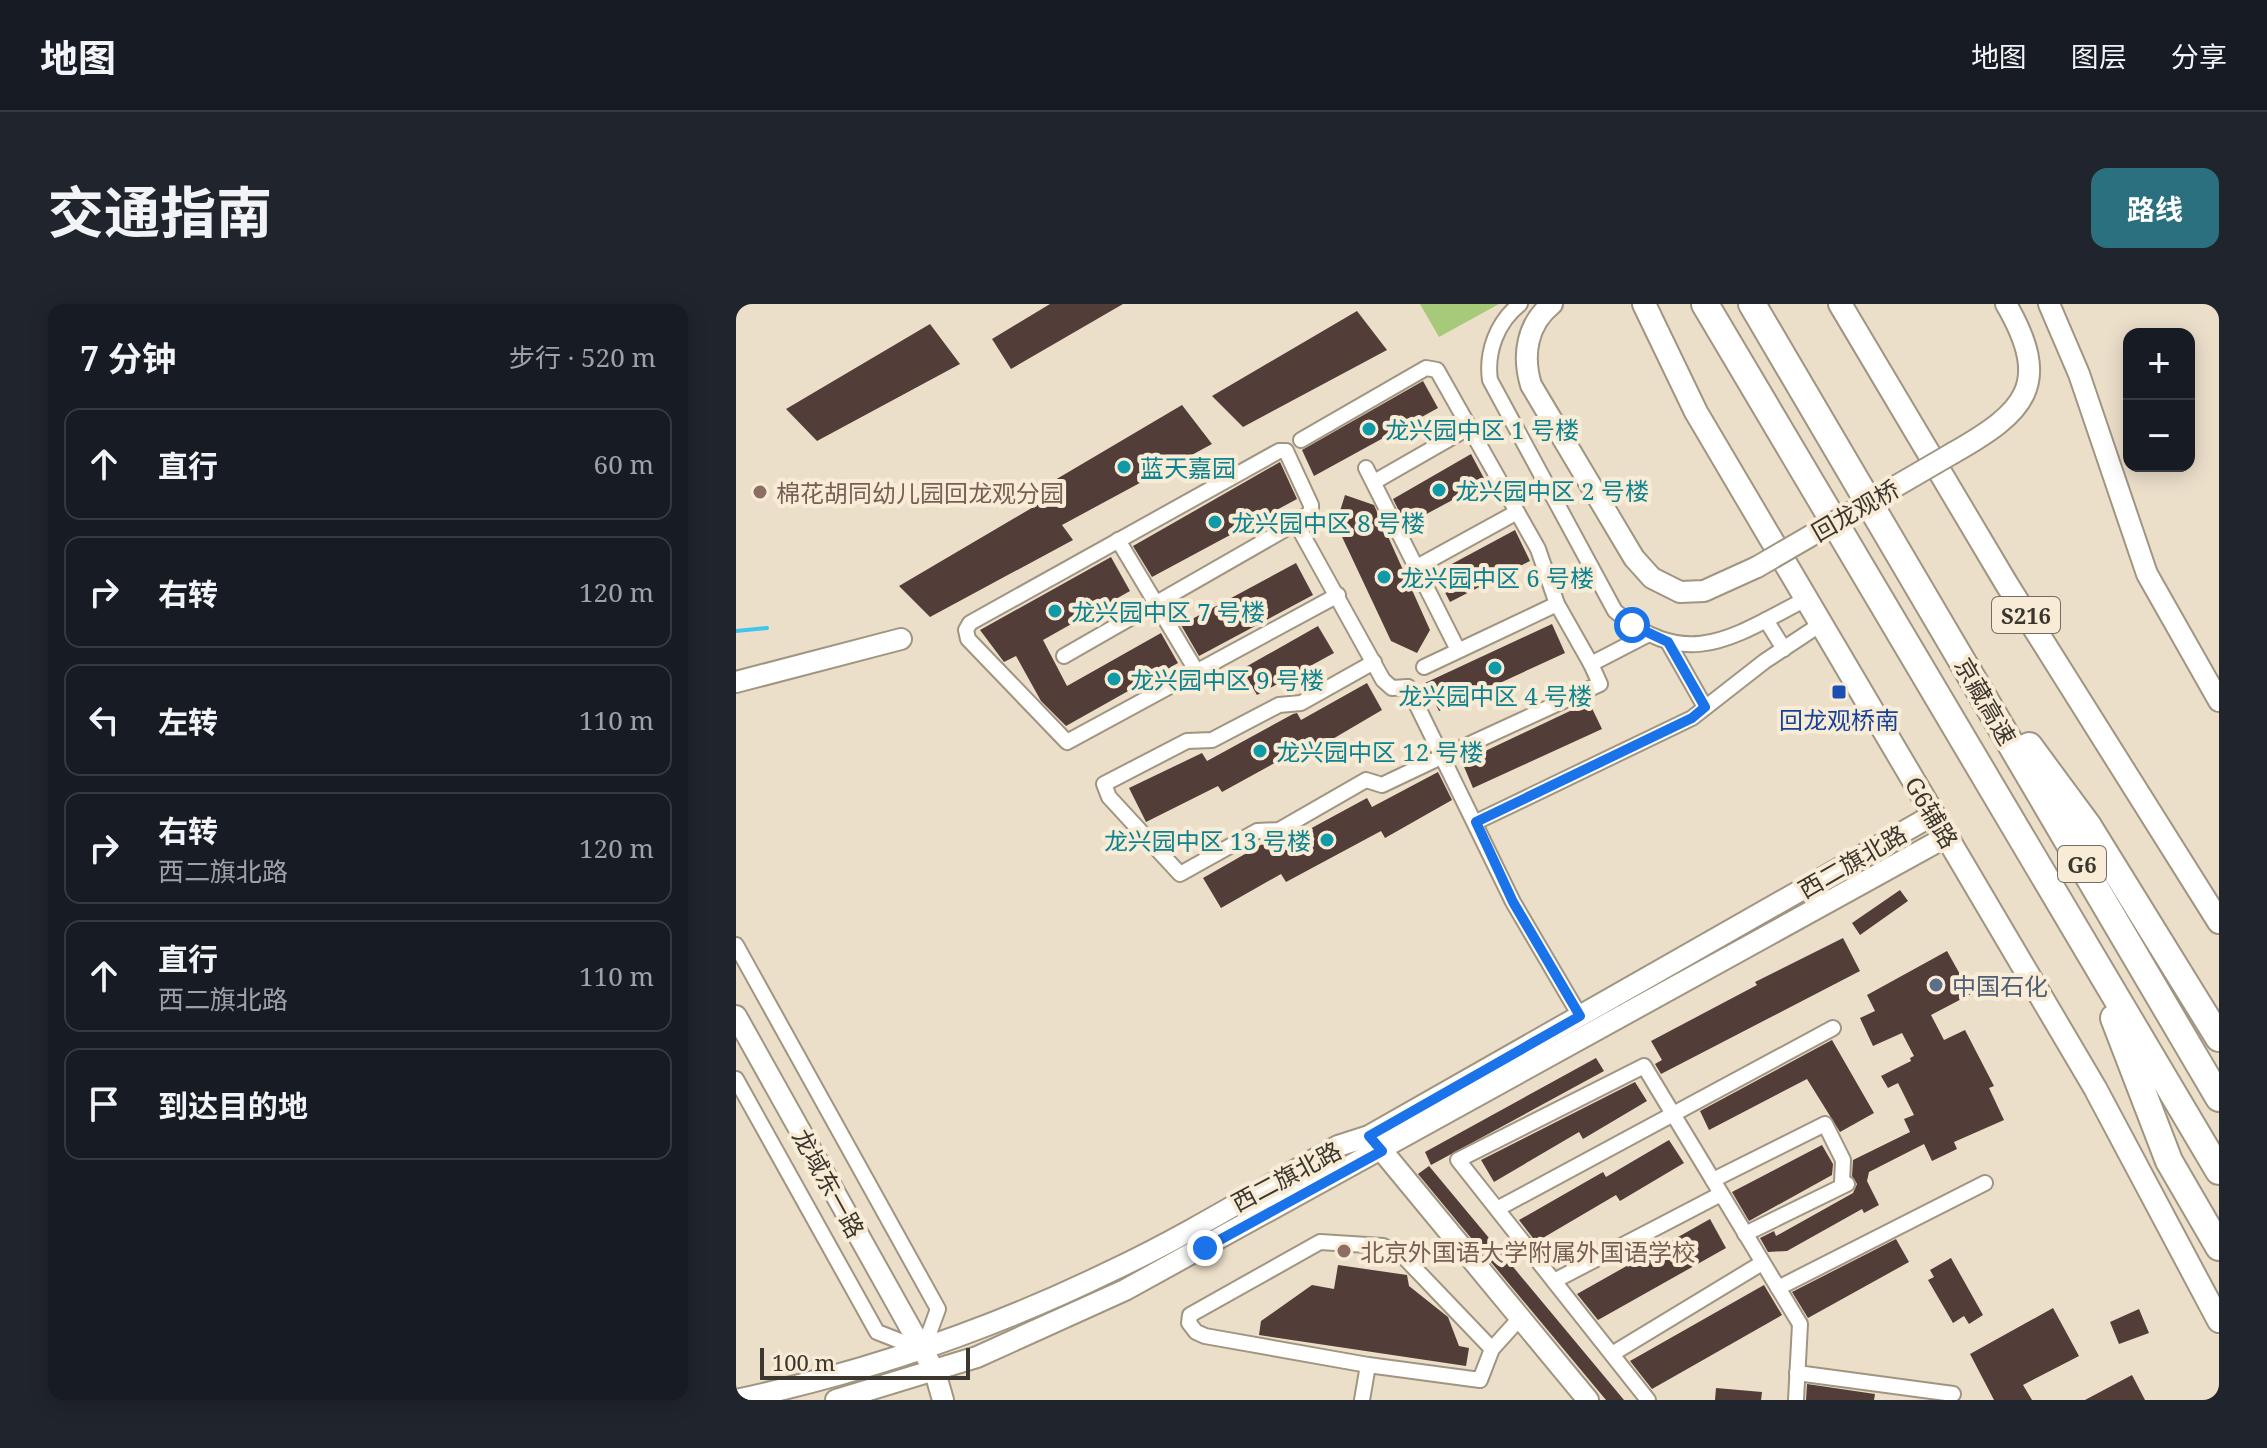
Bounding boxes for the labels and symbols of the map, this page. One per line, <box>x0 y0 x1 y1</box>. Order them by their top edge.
place label: 龙兴园中区 1 号楼 <box>1385 413 1579 446</box>
marker: 龙兴园中区 1 号楼 <box>1360 420 1378 438</box>
place label: 蓝天嘉园 <box>1140 451 1236 484</box>
marker: 蓝天嘉园 <box>1115 458 1133 476</box>
street label: 回龙观桥 <box>1805 472 1905 548</box>
place label: 龙兴园中区 2 号楼 <box>1455 474 1649 507</box>
place label: 棉花胡同幼儿园回龙观分园 <box>776 476 1064 509</box>
marker: 龙兴园中区 2 号楼 <box>1430 481 1448 499</box>
marker: 棉花胡同幼儿园回龙观分园 <box>751 483 769 501</box>
place label: 龙兴园中区 8 号楼 <box>1231 506 1425 539</box>
marker: 龙兴园中区 8 号楼 <box>1206 513 1224 531</box>
place label: 龙兴园中区 6 号楼 <box>1400 561 1594 594</box>
marker: 龙兴园中区 6 号楼 <box>1375 568 1393 586</box>
place label: 龙兴园中区 7 号楼 <box>1071 595 1265 628</box>
road number: S216 <box>1992 597 2060 633</box>
marker: 龙兴园中区 7 号楼 <box>1046 602 1064 620</box>
route start <box>1614 607 1650 643</box>
street label: 京藏高速 <box>1948 651 2024 751</box>
marker: 龙兴园中区 4 号楼 <box>1486 659 1504 677</box>
place label: 龙兴园中区 9 号楼 <box>1130 663 1324 696</box>
marker: 龙兴园中区 9 号楼 <box>1105 670 1123 688</box>
place label: 龙兴园中区 4 号楼 <box>1398 679 1592 712</box>
marker: 回龙观桥南 <box>1830 683 1848 701</box>
place label: 回龙观桥南 <box>1779 703 1899 736</box>
place label: 龙兴园中区 12 号楼 <box>1276 735 1483 768</box>
marker: 龙兴园中区 12 号楼 <box>1251 742 1269 760</box>
street label: G6辅路 <box>1898 770 1966 854</box>
street label: 西二旗北路 <box>1792 817 1912 905</box>
place label: 龙兴园中区 13 号楼 <box>1104 824 1311 857</box>
marker: 龙兴园中区 13 号楼 <box>1318 831 1336 849</box>
road number: G6 <box>2058 846 2106 882</box>
place label: 中国石化 <box>1952 969 2048 1002</box>
marker: 中国石化 <box>1927 976 1945 994</box>
street label: 龙域东一路 <box>785 1123 873 1243</box>
street label: 西二旗北路 <box>1225 1133 1347 1219</box>
route end <box>1187 1230 1223 1266</box>
place label: 北京外国语大学附属外国语学校 <box>1360 1235 1696 1268</box>
marker: 北京外国语大学附属外国语学校 <box>1335 1242 1353 1260</box>
scale bar <box>760 1344 970 1380</box>

